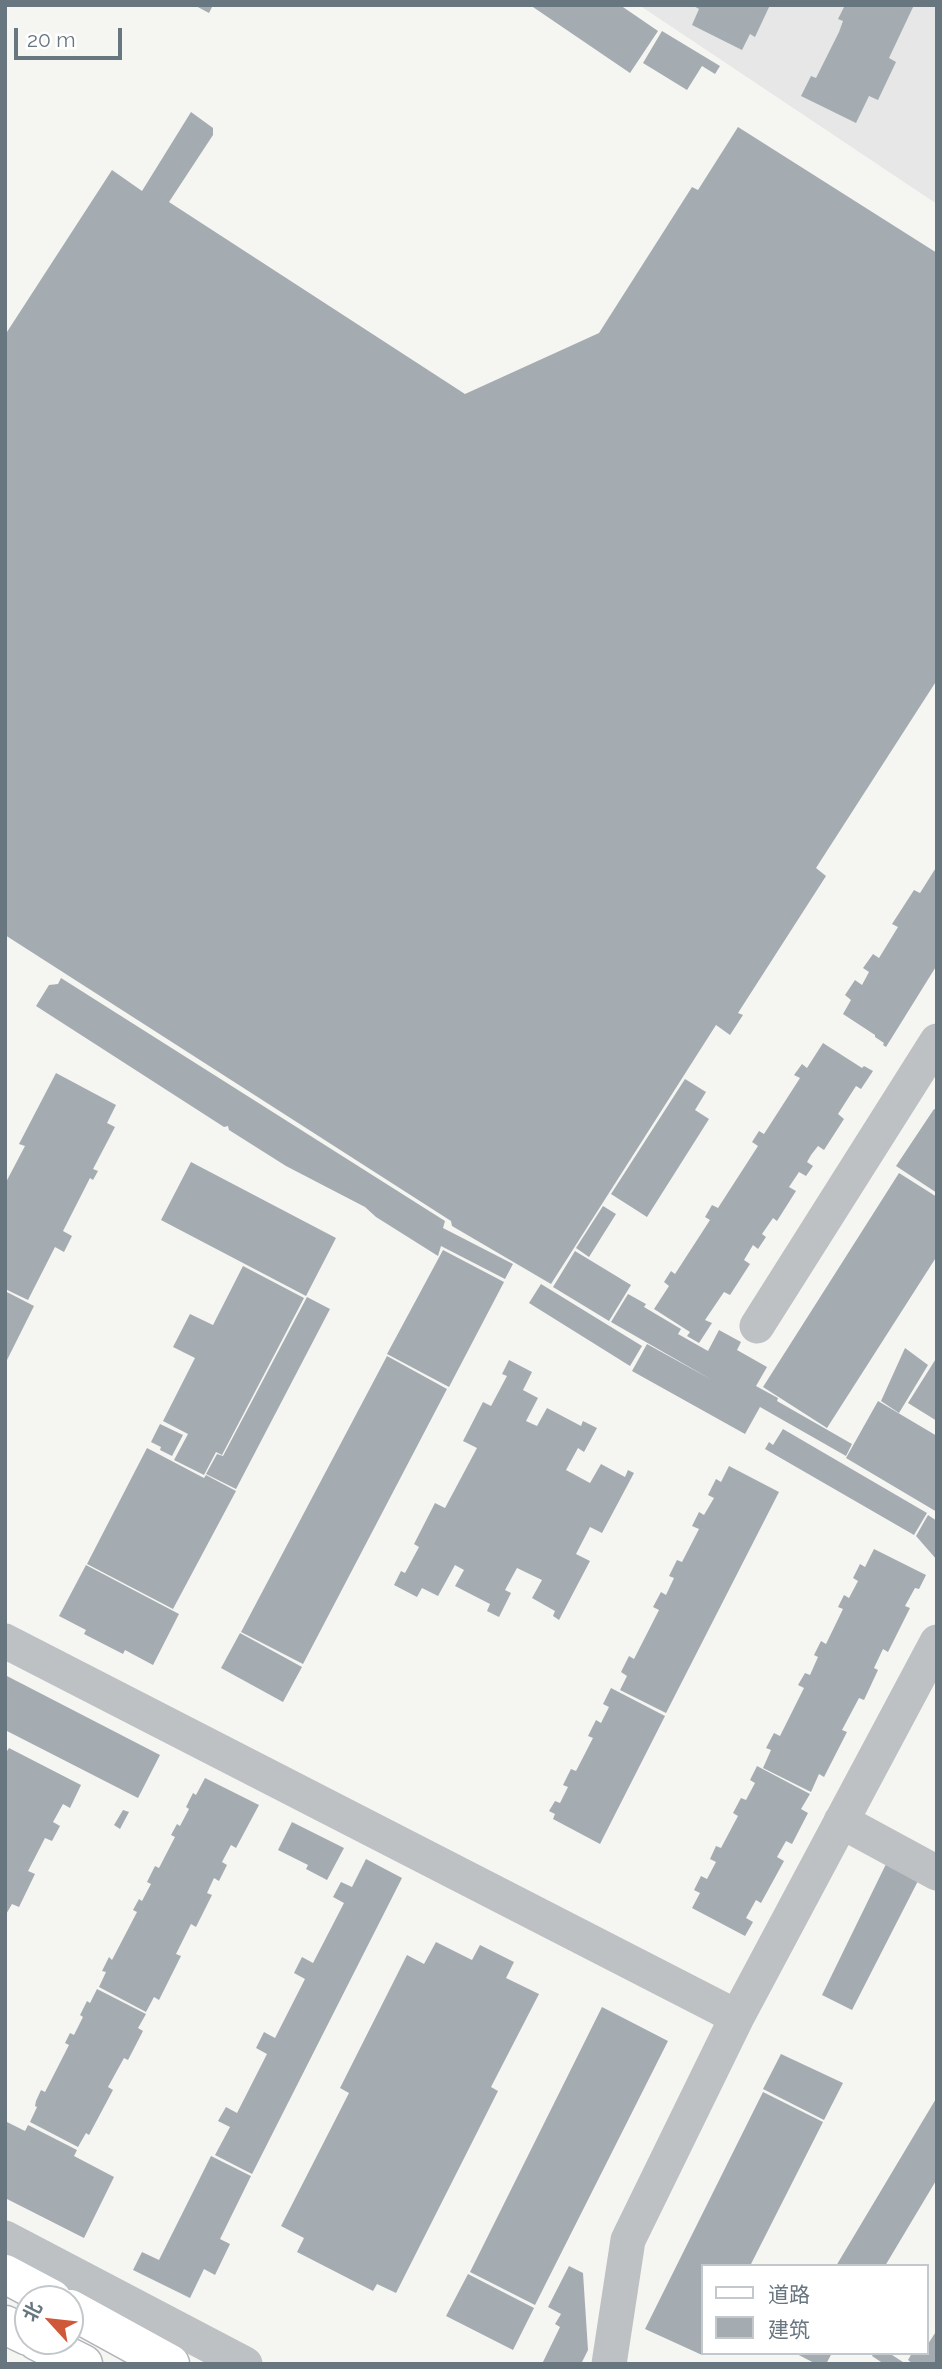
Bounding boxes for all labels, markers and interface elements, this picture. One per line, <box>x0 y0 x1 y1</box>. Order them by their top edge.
scale bar <box>18 14 126 58</box>
text: 20 m <box>27 27 75 52</box>
legend <box>701 2264 928 2355</box>
text: 道路 <box>768 2282 810 2307</box>
north arrow <box>14 2285 84 2355</box>
text: 北 <box>18 2298 46 2325</box>
text: 建筑 <box>768 2317 810 2342</box>

